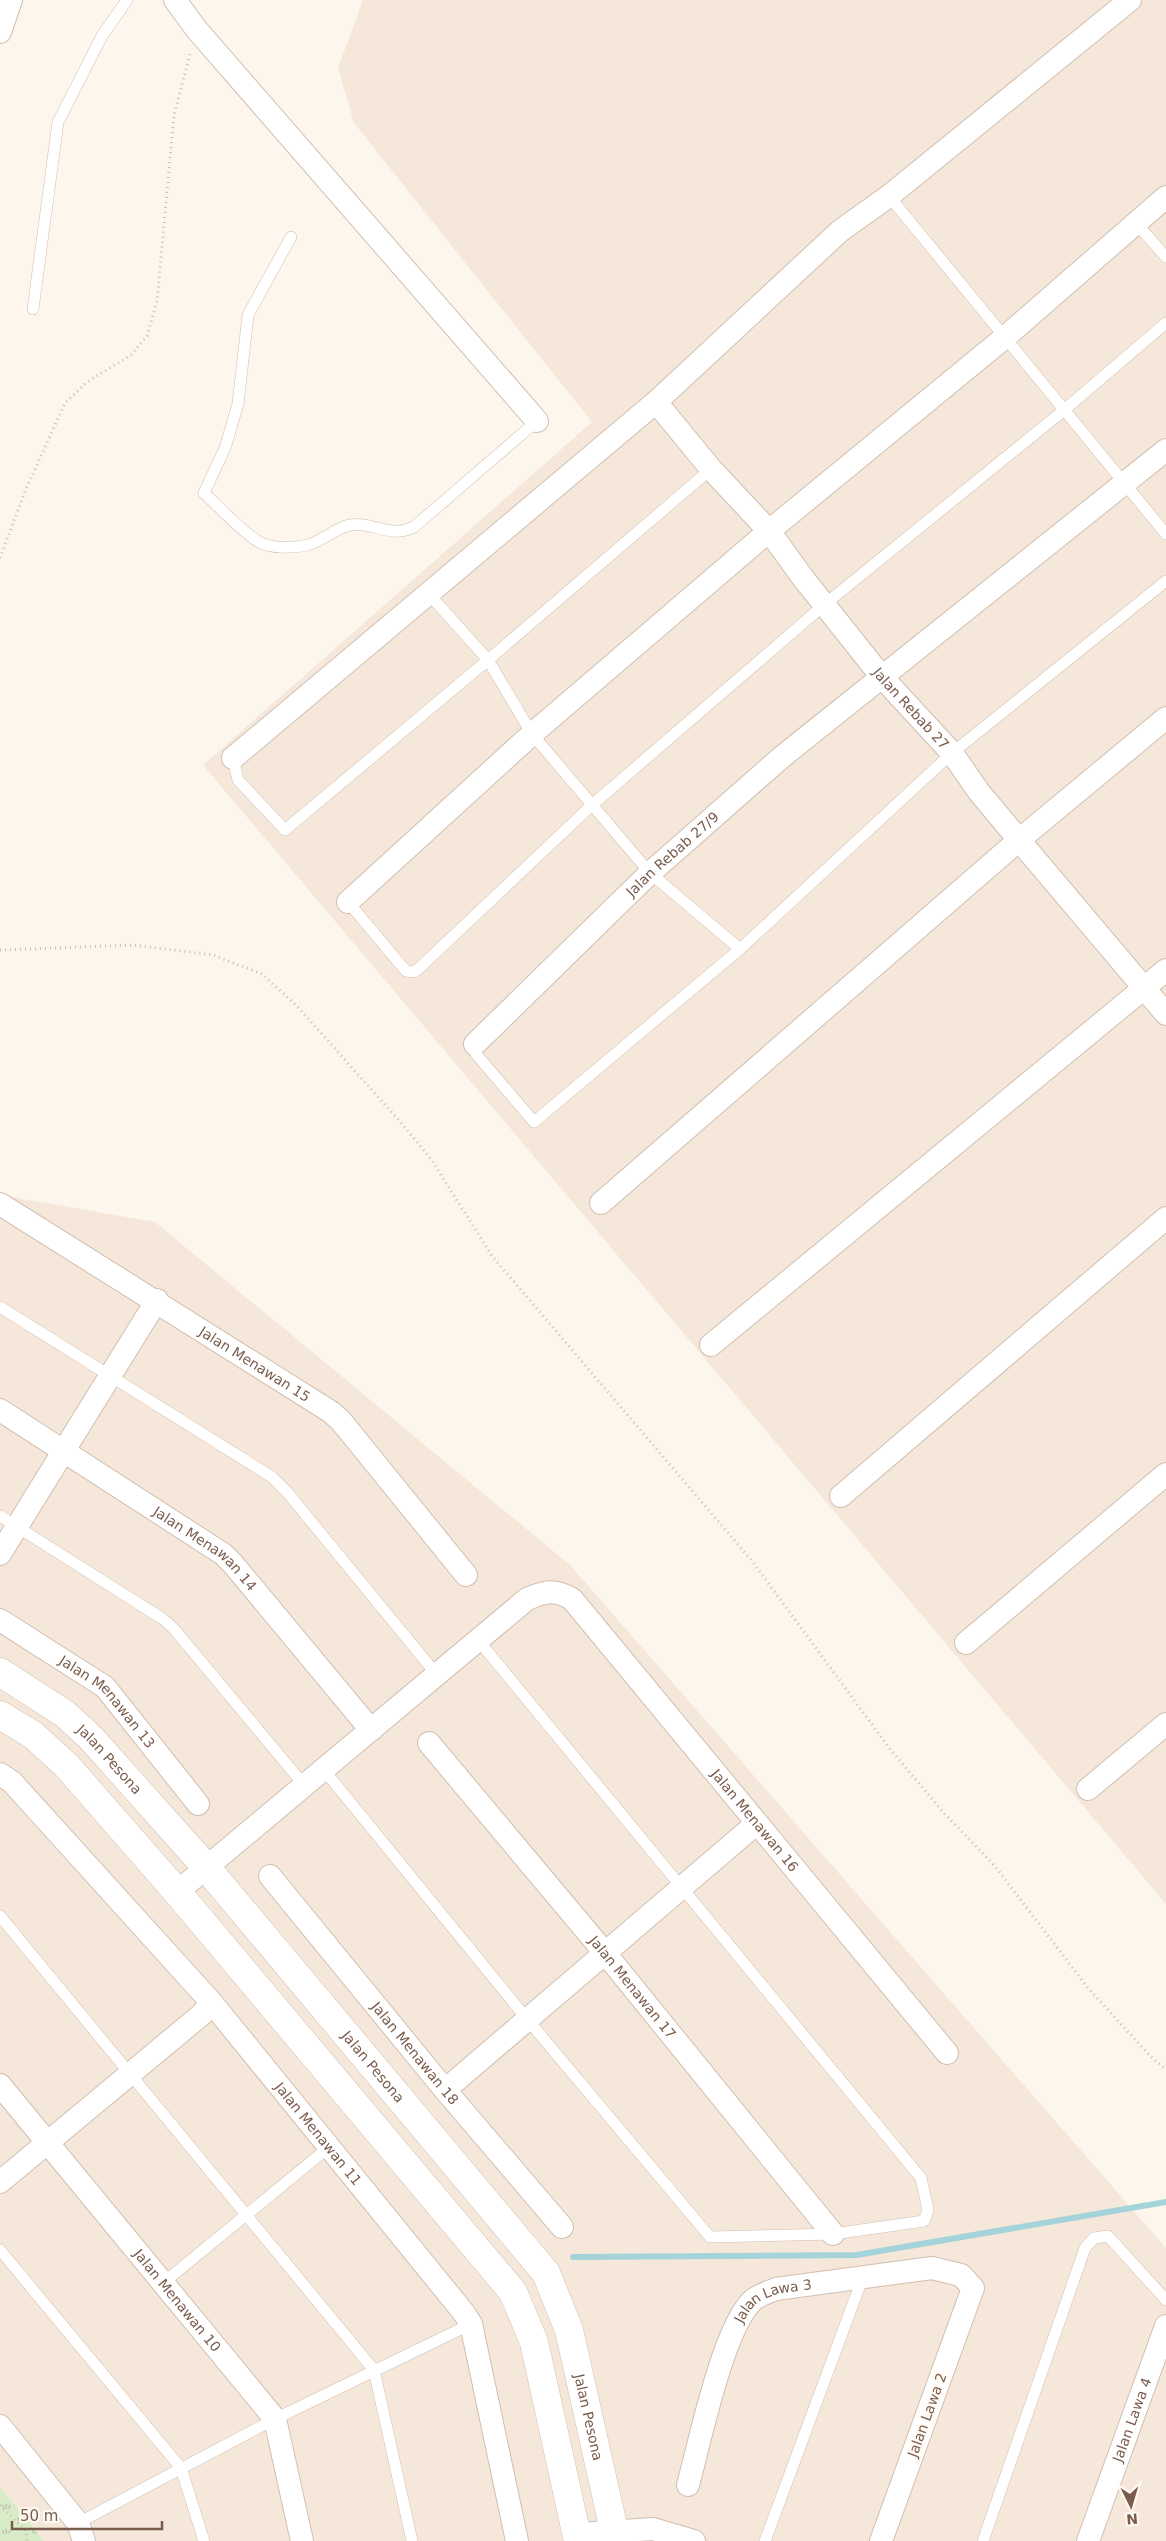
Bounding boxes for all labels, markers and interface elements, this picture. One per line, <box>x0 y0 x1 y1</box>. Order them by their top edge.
street label: Jalan Rebab 27 <box>869 664 952 752</box>
street label: Jalan Rebab 27/9 <box>622 808 722 900</box>
street label: Jalan Menawan 15 <box>196 1323 313 1405</box>
street label: Jalan Menawan 14 <box>149 1503 260 1594</box>
street label: Jalan Menawan 13 <box>56 1651 158 1751</box>
street label: Jalan Pesona <box>73 1721 145 1797</box>
street label: Jalan Menawan 16 <box>707 1765 802 1875</box>
street label: Jalan Menawan 17 <box>585 1932 679 2042</box>
street label: Jalan Menawan 18 <box>368 1998 462 2108</box>
street label: Jalan Pesona <box>338 2027 408 2106</box>
street label: Jalan Menawan 11 <box>271 2078 365 2188</box>
street label: Jalan Menawan 10 <box>130 2245 224 2355</box>
street label: Jalan Lawa 3 <box>730 2276 813 2326</box>
street label: Jalan Pesona <box>571 2371 606 2462</box>
street label: Jalan Lawa 2 <box>904 2371 950 2460</box>
street label: Jalan Lawa 4 <box>1109 2375 1155 2465</box>
north arrow <box>1106 2481 1156 2531</box>
scale bar <box>12 2498 162 2530</box>
text: 50 m <box>20 2507 58 2525</box>
text: N <box>1126 2510 1139 2527</box>

